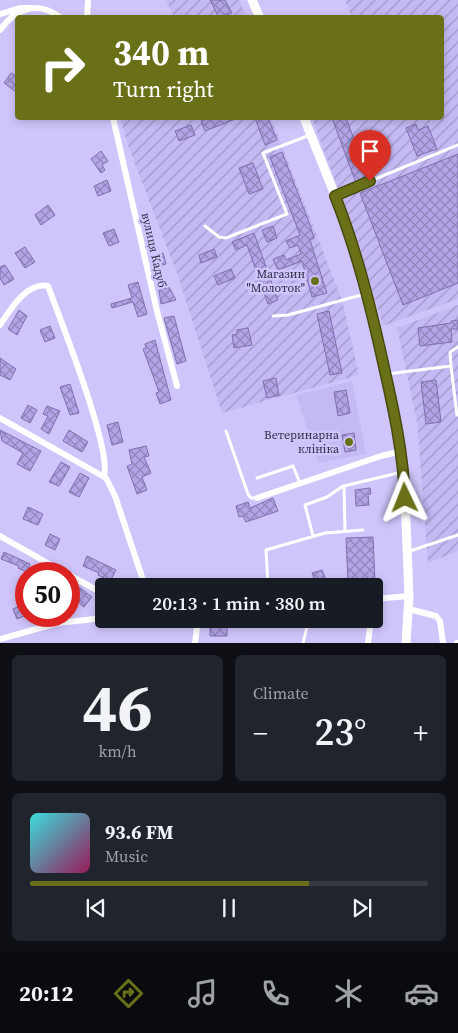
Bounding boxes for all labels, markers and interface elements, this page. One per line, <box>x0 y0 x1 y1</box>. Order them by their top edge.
text: 340 m <box>113 29 209 77</box>
icon: right <box>30 35 95 100</box>
text: Turn right <box>113 74 214 104</box>
pin <box>349 130 391 181</box>
icon: arrive <box>356 137 384 165</box>
street label: вулиця Кадуб <box>138 211 170 289</box>
place label: Магазин "Молоток" <box>247 266 305 296</box>
marker: Магазин "Молоток" <box>309 275 321 287</box>
place label: Ветеринарна клініка <box>264 427 340 457</box>
marker: Ветеринарна клініка <box>343 436 355 448</box>
position arrow <box>378 471 430 523</box>
speed limit sign: 50 <box>15 562 80 627</box>
text: 20:13 · 1 min · 380 m <box>152 590 326 616</box>
text: 46 <box>82 663 153 752</box>
text: Climate <box>253 682 309 704</box>
text: 23° <box>315 706 366 758</box>
text: − <box>253 714 268 752</box>
text: + <box>413 714 428 752</box>
text: km/h <box>98 740 137 762</box>
text: 93.6 FM <box>105 819 174 845</box>
text: Music <box>105 845 148 867</box>
icon: previous <box>82 894 110 922</box>
icon: pause <box>215 894 243 922</box>
icon: next <box>348 894 376 922</box>
icon: directions <box>111 976 146 1011</box>
icon: music <box>185 976 220 1011</box>
icon: phone <box>258 976 293 1011</box>
icon: climate <box>331 976 366 1011</box>
icon: car <box>404 976 439 1011</box>
text: 20:12 <box>19 978 73 1008</box>

